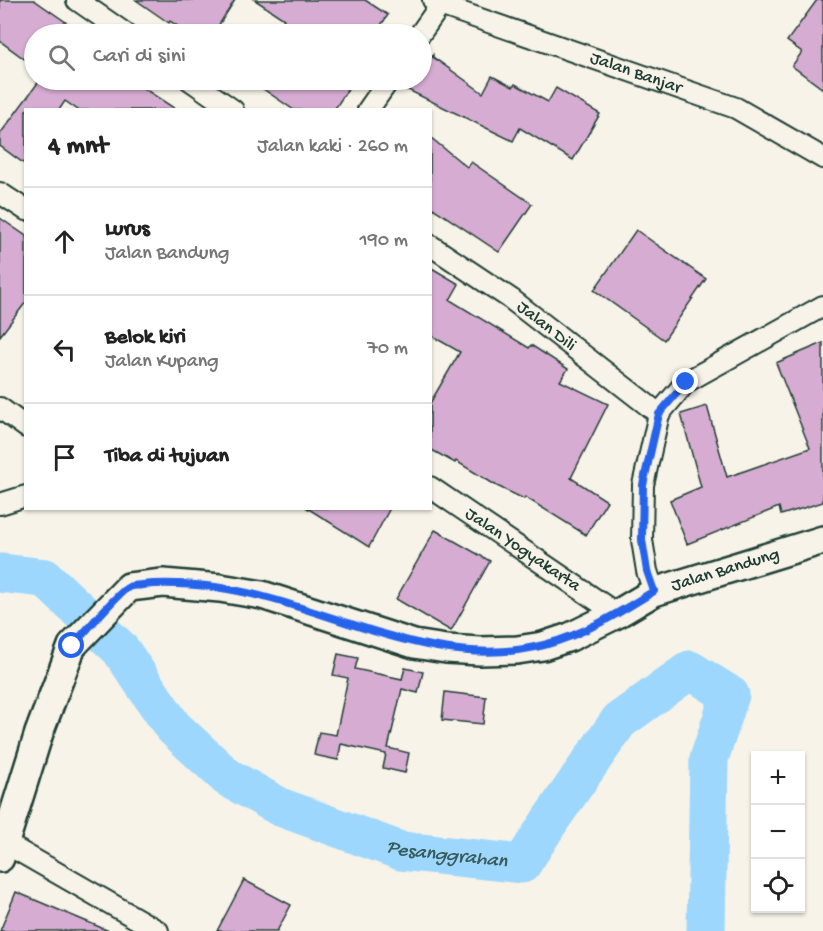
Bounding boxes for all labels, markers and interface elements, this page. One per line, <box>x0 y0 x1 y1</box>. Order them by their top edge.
search box <box>24 24 432 90</box>
icon: search <box>45 41 78 74</box>
text: Cari di sini <box>93 44 186 70</box>
street label: Jalan Banjar <box>587 48 686 99</box>
text: 4 mnt <box>48 132 108 163</box>
text: Jalan kaki · 260 m <box>257 136 408 159</box>
text: Lurus <box>105 217 150 243</box>
icon: ahead <box>48 225 81 258</box>
text: 190 m <box>360 230 408 253</box>
text: Jalan Bandung <box>105 243 229 266</box>
street label: Jalan Dili <box>512 297 580 356</box>
text: Belok kiri <box>105 325 186 351</box>
icon: left <box>48 333 81 366</box>
text: 70 m <box>367 338 408 361</box>
text: Jalan Kupang <box>105 351 219 374</box>
route end <box>672 368 698 394</box>
icon: arrive <box>48 441 81 474</box>
text: Tiba di tujuan <box>105 444 229 470</box>
street label: Jalan Yogyakarta <box>461 503 585 597</box>
street label: Jalan Bandung <box>669 544 782 597</box>
route start <box>58 632 84 658</box>
map controls <box>751 751 805 913</box>
button: + <box>751 751 805 805</box>
button: − <box>751 805 805 859</box>
water label: Pesanggrahan <box>383 835 509 874</box>
button: locate <box>751 859 805 913</box>

